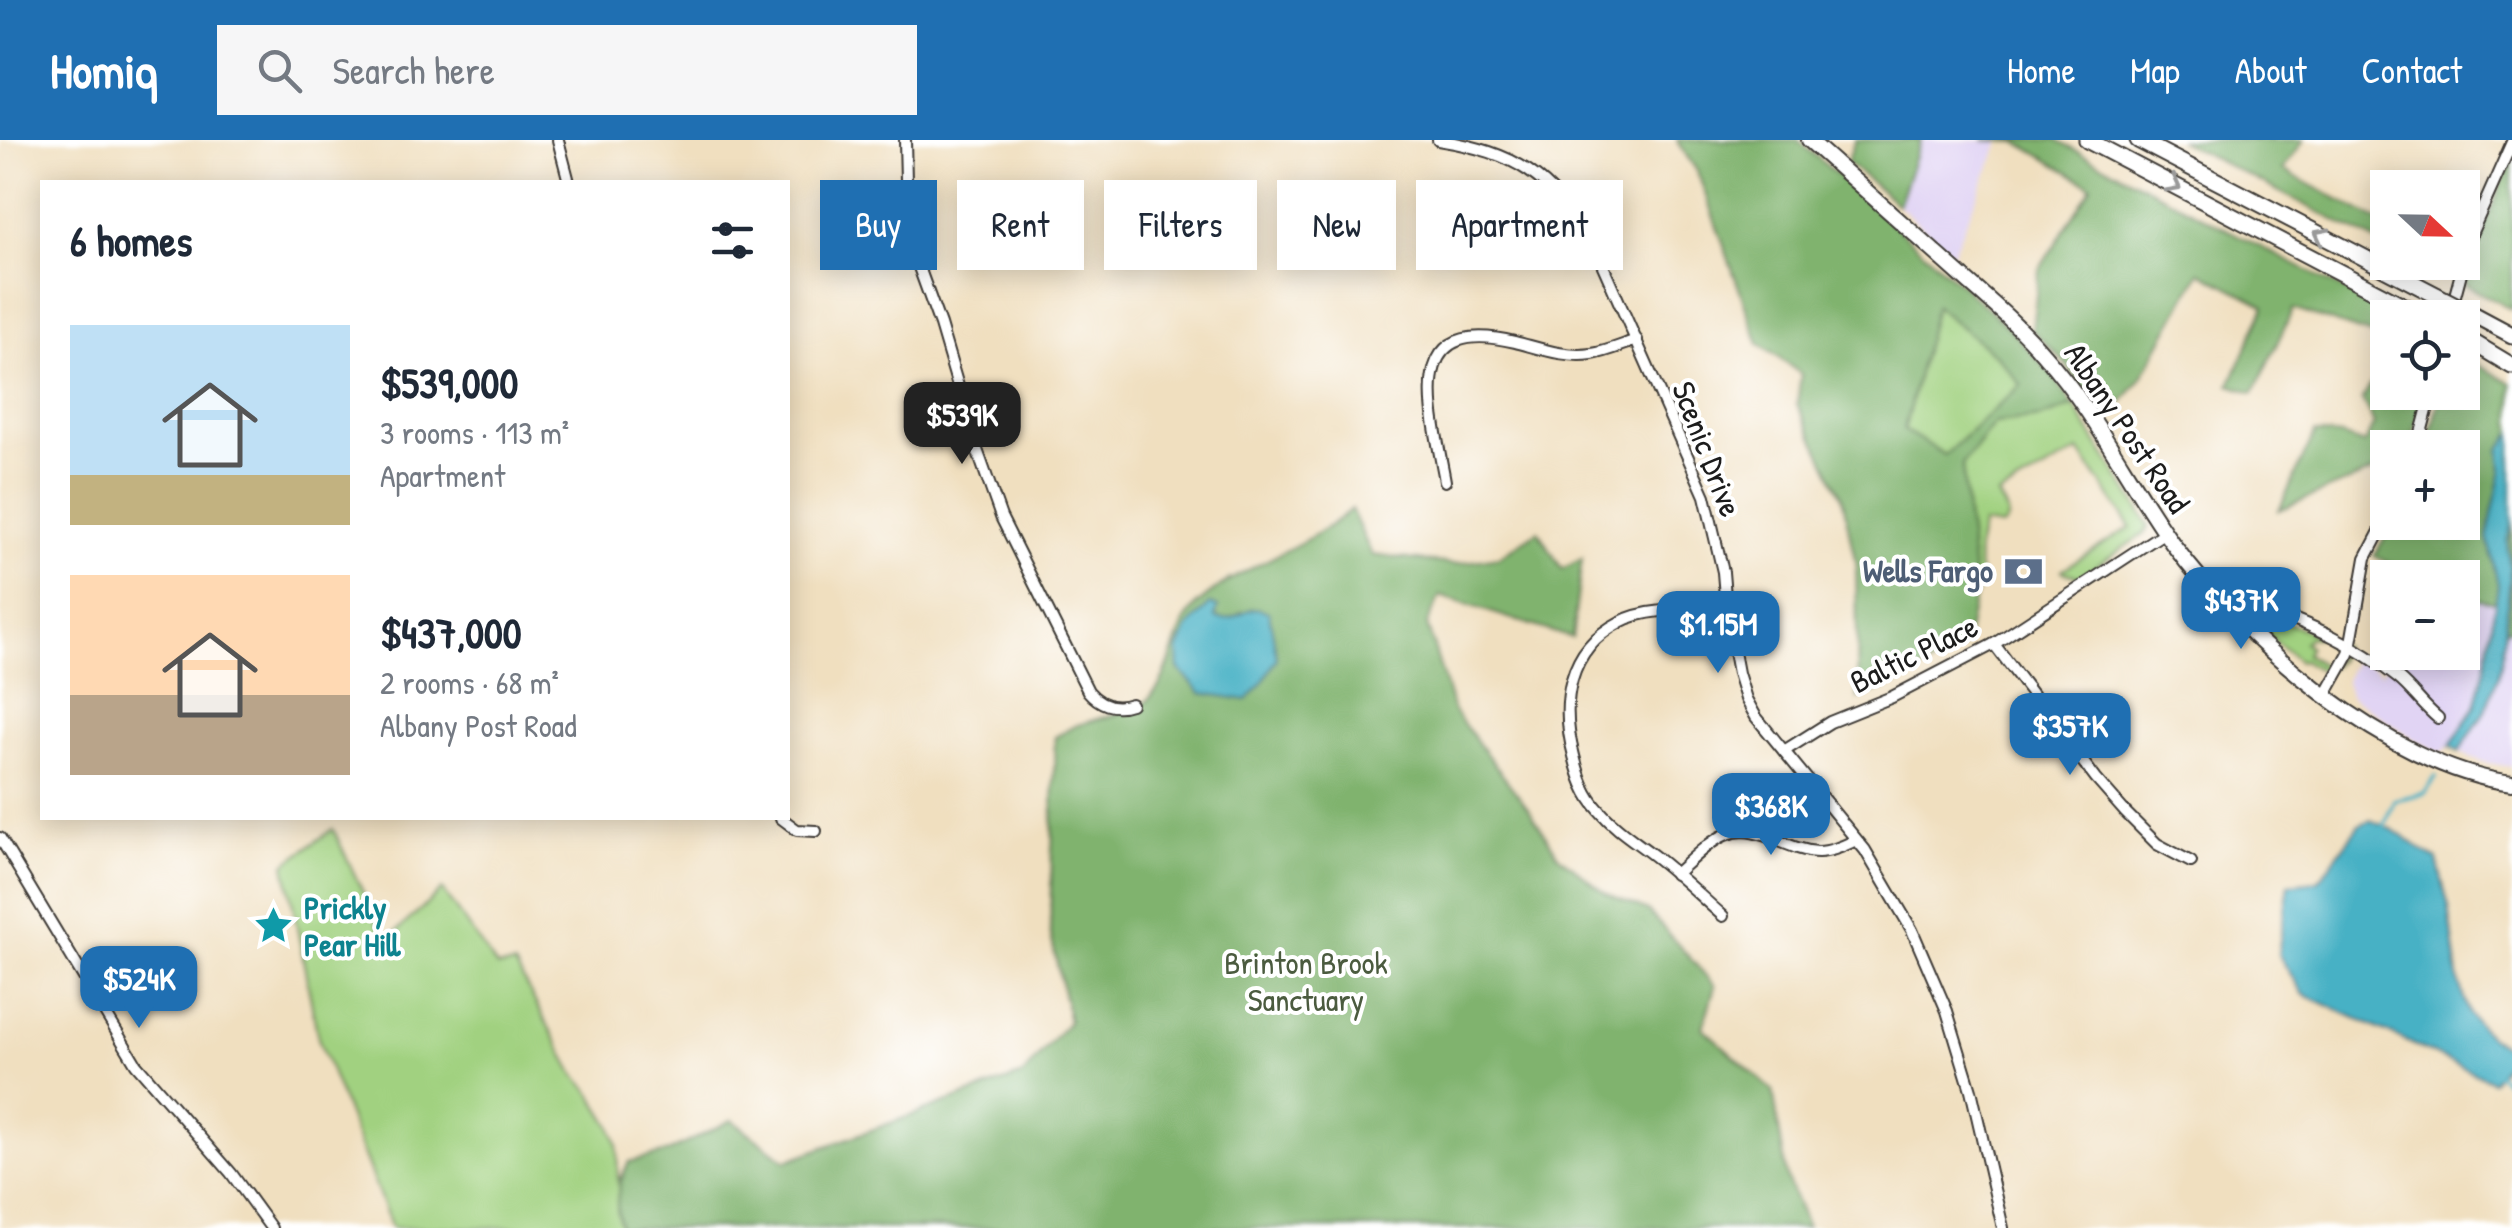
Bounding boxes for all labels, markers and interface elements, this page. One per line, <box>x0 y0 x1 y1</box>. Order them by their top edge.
search box <box>217 25 917 115</box>
text: Homiq <box>50 38 157 103</box>
icon: search <box>252 43 307 98</box>
text: Search here <box>332 44 495 96</box>
text: Home <box>2007 47 2075 94</box>
text: Map <box>2130 47 2180 94</box>
text: About <box>2235 47 2307 94</box>
text: Contact <box>2362 47 2462 94</box>
north arrow <box>2370 170 2480 280</box>
map controls <box>2370 170 2480 670</box>
one-way arrow <box>2163 173 2181 192</box>
chip: Buy <box>820 180 937 270</box>
chip: Rent <box>957 180 1084 270</box>
chip: Filters <box>1104 180 1257 270</box>
chip: New <box>1277 180 1396 270</box>
chip: Apartment <box>1416 180 1623 270</box>
text: 6 homes <box>70 212 192 269</box>
icon: filters <box>705 213 760 268</box>
one-way arrow <box>2313 228 2331 247</box>
button: locate <box>2370 300 2480 410</box>
street label: Albany Post Road <box>2055 334 2200 521</box>
text: $539,000 <box>380 354 518 411</box>
icon: home <box>150 365 270 485</box>
street label: Scenic Drive <box>1662 375 1753 523</box>
pin: $539K <box>892 382 1032 467</box>
text: $539K <box>926 393 998 436</box>
text: 3 rooms · 113 m² <box>380 411 569 454</box>
button: + <box>2370 430 2480 540</box>
text: Apartment <box>380 454 505 497</box>
place label: Wells Fargo <box>1863 549 1993 593</box>
bank icon: Wells Fargo <box>2002 550 2044 592</box>
button: − <box>2370 560 2480 670</box>
pin: $437K <box>2171 567 2311 652</box>
text: $437K <box>2203 578 2279 621</box>
pin: $1.15M <box>1637 591 1799 676</box>
text: $1.15M <box>1679 602 1757 645</box>
text: $437,000 <box>380 604 522 661</box>
street label: Baltic Place <box>1843 604 1985 703</box>
icon: home <box>150 615 270 735</box>
text: 2 rooms · 68 m² <box>380 661 559 704</box>
pin: $357K <box>2000 693 2140 778</box>
text: Albany Post Road <box>380 704 577 747</box>
text: $357K <box>2032 704 2108 747</box>
pin: $368K <box>1701 773 1841 858</box>
text: $368K <box>1734 784 1808 827</box>
place label: Prickly Pear Hill <box>304 886 401 966</box>
place icon: Prickly Pear Hill <box>253 905 295 947</box>
park label: Brinton Brook Sanctuary <box>1224 941 1388 1021</box>
pin: $524K <box>69 946 209 1031</box>
text: $524K <box>102 957 176 1000</box>

